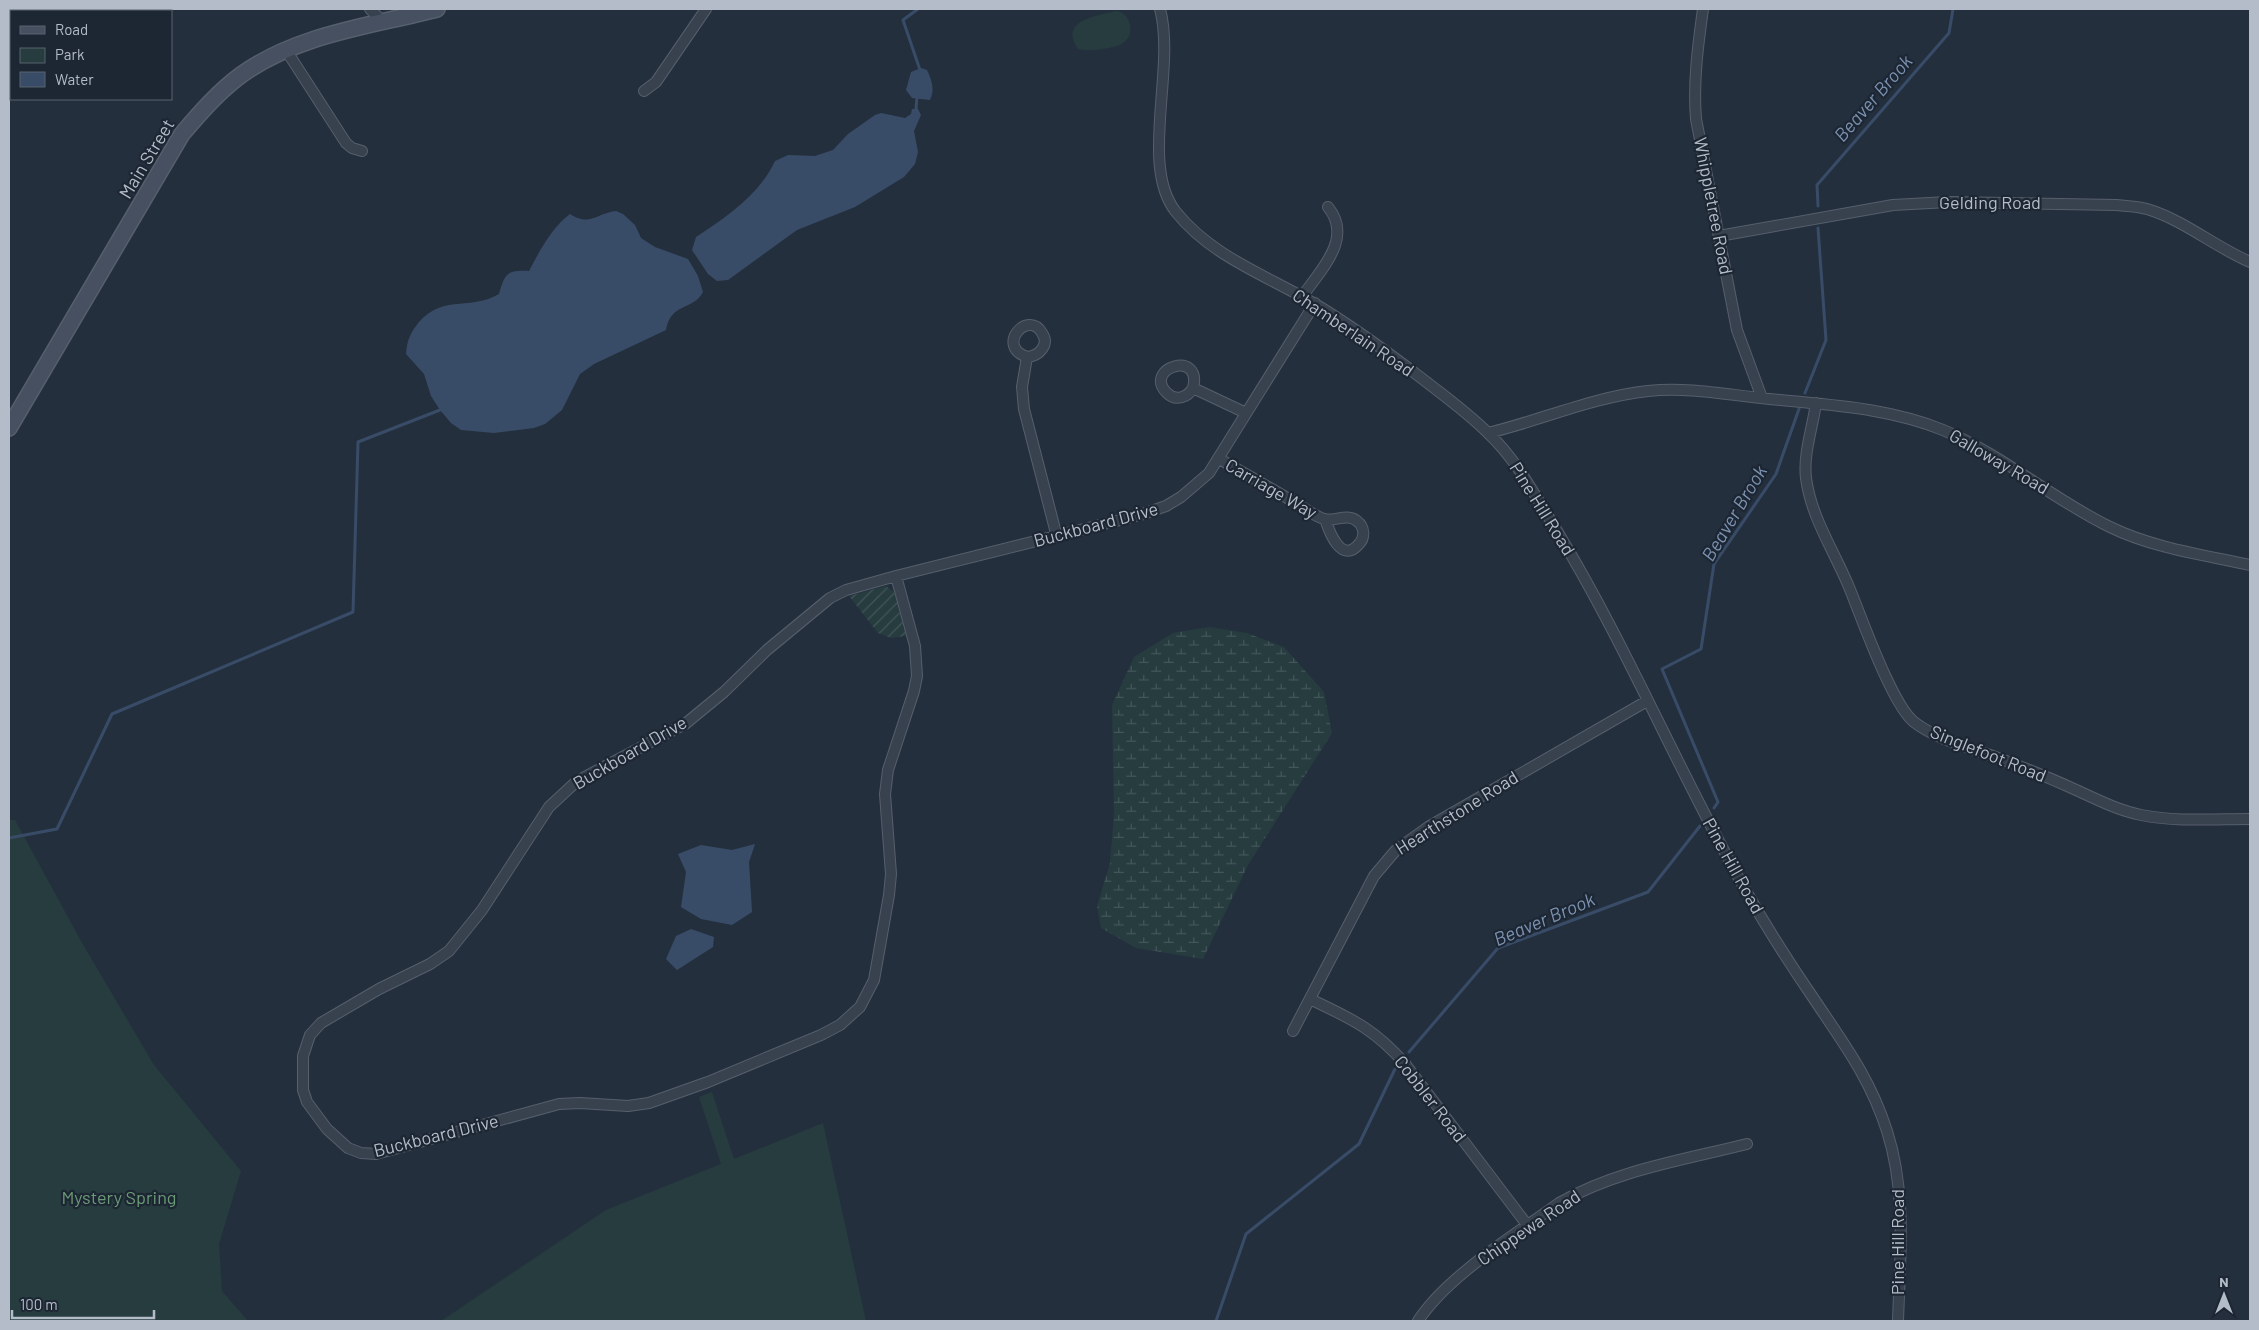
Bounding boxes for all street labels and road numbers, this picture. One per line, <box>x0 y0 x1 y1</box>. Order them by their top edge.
street label: Main Street <box>114 115 179 202</box>
street label: Whippletree Road <box>1690 135 1738 276</box>
street label: Gelding Road <box>1939 191 2041 213</box>
street label: Chamberlain Road <box>1289 283 1418 381</box>
street label: Galloway Road <box>1946 424 2053 499</box>
street label: Carriage Way <box>1222 453 1321 523</box>
street label: Pine Hill Road <box>1505 458 1580 559</box>
street label: Buckboard Drive <box>1031 497 1160 551</box>
street label: Buckboard Drive <box>569 711 690 794</box>
street label: Singlefoot Road <box>1927 720 2050 786</box>
street label: Hearthstone Road <box>1391 766 1522 859</box>
street label: Pine Hill Road <box>1699 814 1769 917</box>
street label: Cobbler Road <box>1390 1051 1471 1146</box>
street label: Buckboard Drive <box>371 1109 500 1161</box>
street label: Chippewa Road <box>1473 1185 1584 1270</box>
street label: Pine Hill Road <box>1886 1189 1908 1295</box>

